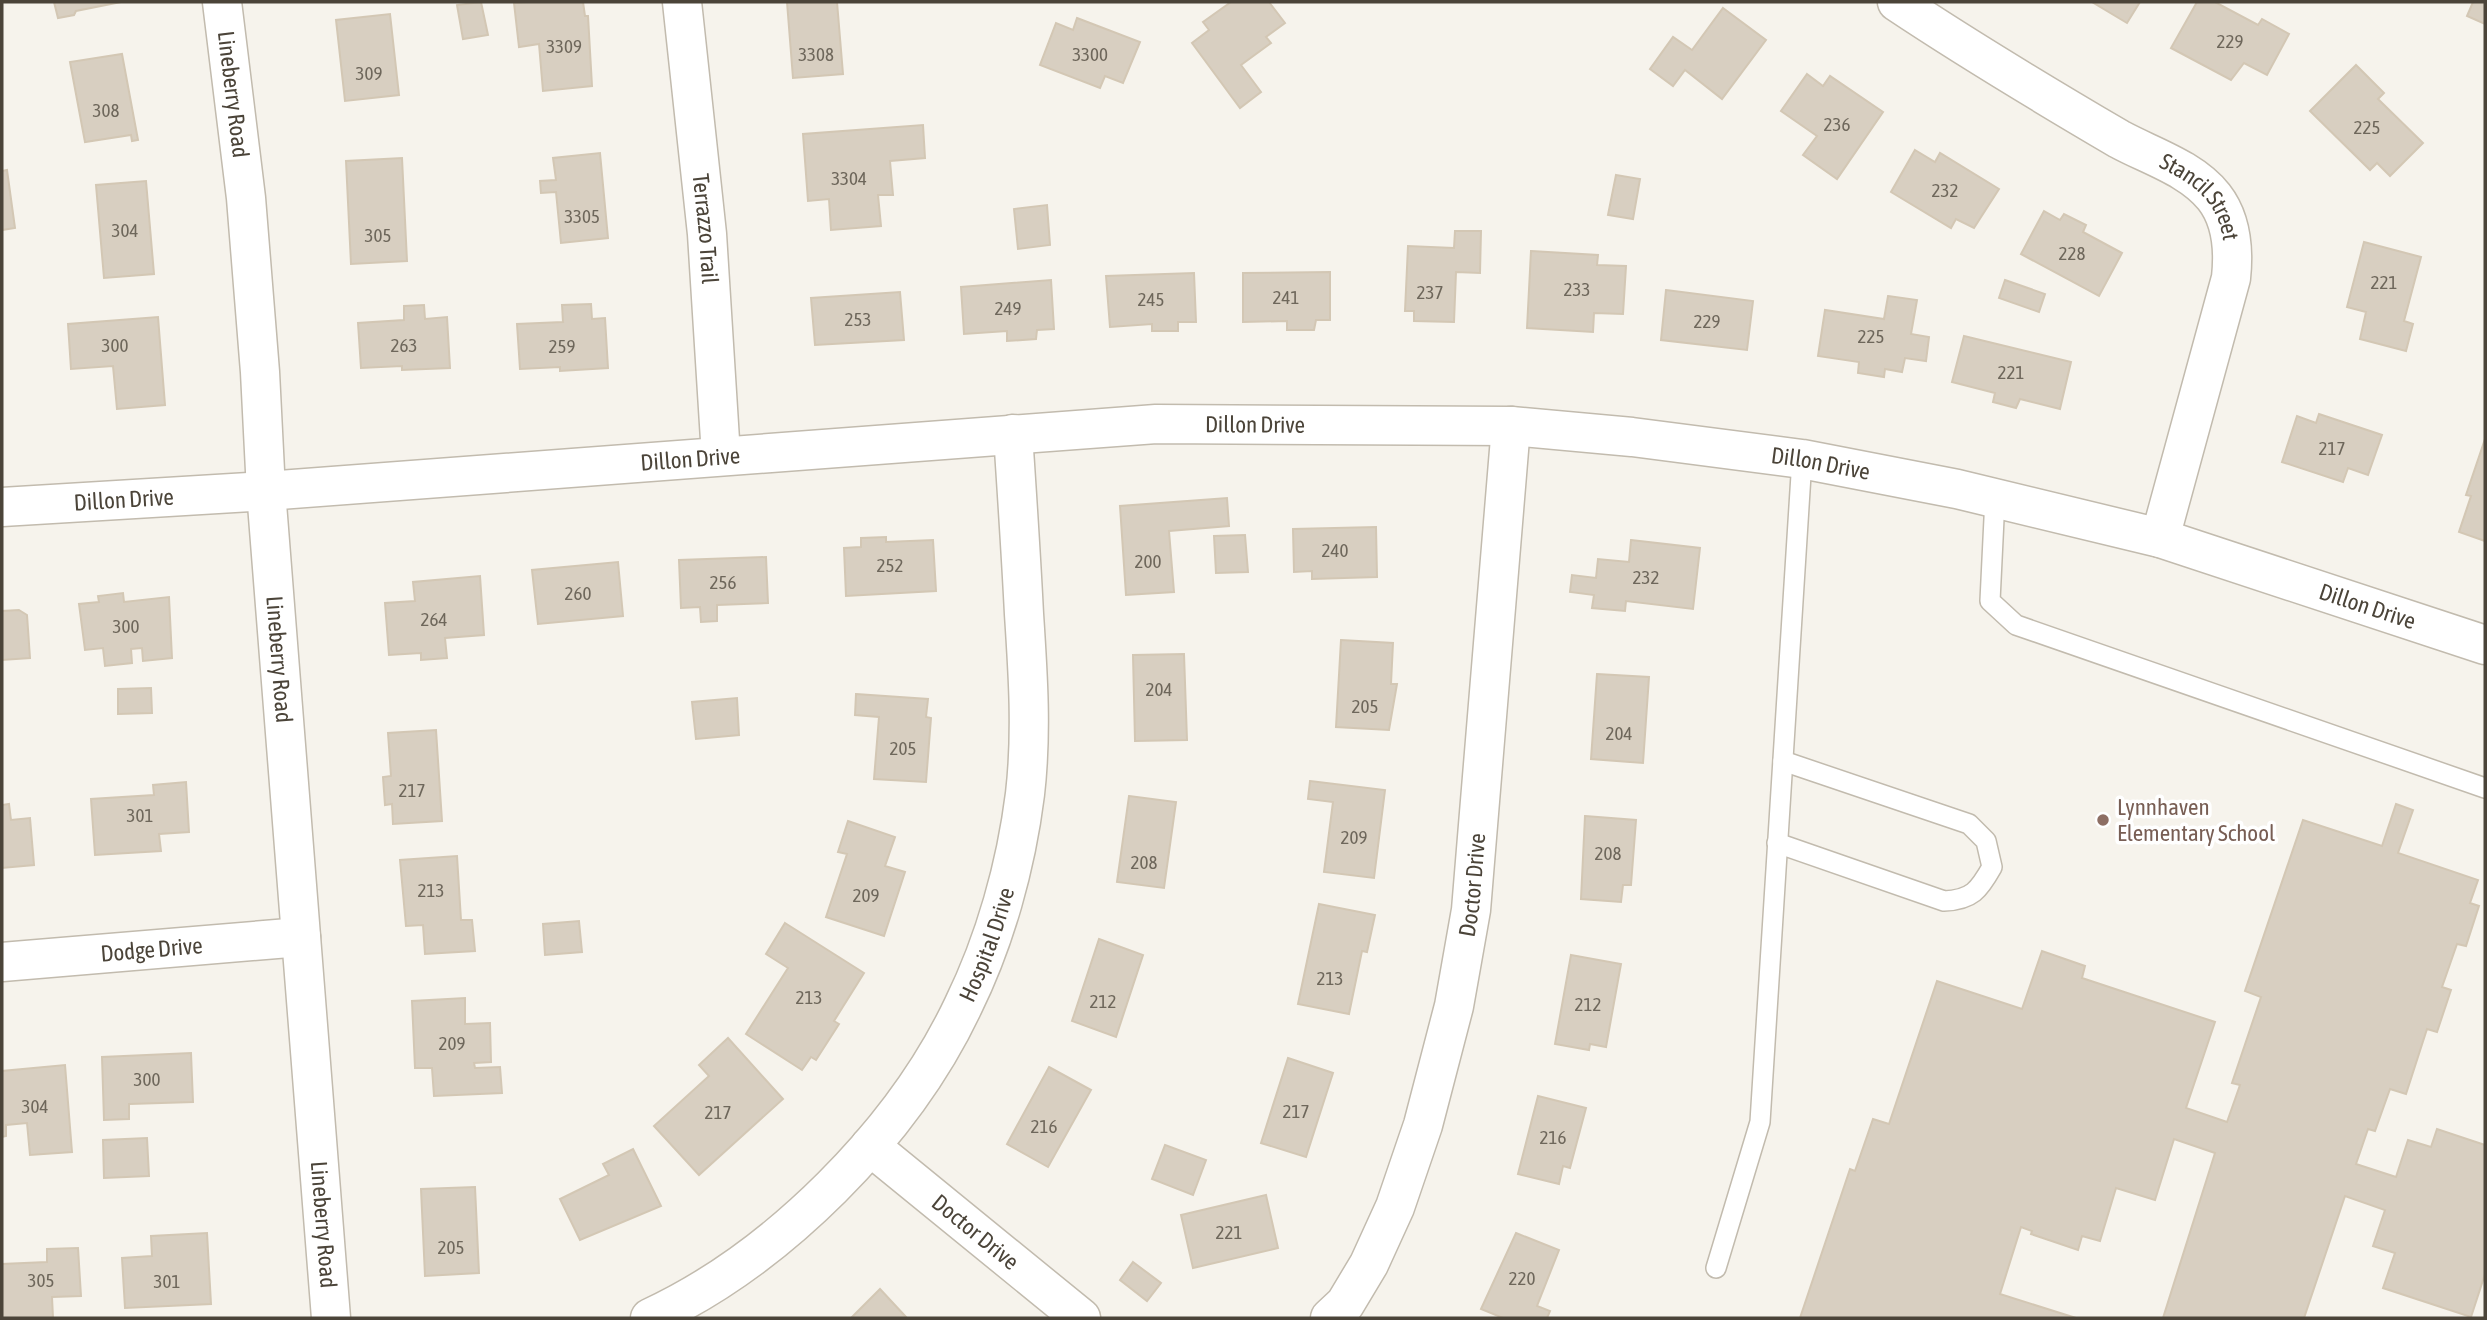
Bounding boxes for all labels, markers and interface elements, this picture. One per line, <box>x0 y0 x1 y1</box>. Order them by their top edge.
street label: Lineberry Road <box>213 30 254 159</box>
house number: 229 <box>2217 30 2243 52</box>
house number: 3309 <box>546 35 582 57</box>
house number: 3308 <box>798 43 834 65</box>
house number: 3300 <box>1072 43 1108 65</box>
house number: 309 <box>356 62 382 84</box>
house number: 308 <box>93 99 119 121</box>
house number: 236 <box>1824 113 1850 135</box>
house number: 225 <box>2354 116 2380 138</box>
street label: Stancil Street <box>2156 148 2244 242</box>
house number: 3304 <box>831 167 867 189</box>
street label: Terrazzo Trail <box>688 172 723 285</box>
house number: 232 <box>1932 179 1958 201</box>
house number: 3305 <box>564 205 600 227</box>
house number: 304 <box>112 219 138 241</box>
house number: 305 <box>365 224 391 246</box>
house number: 228 <box>2059 242 2085 264</box>
house number: 221 <box>2371 271 2397 293</box>
house number: 233 <box>1564 278 1590 300</box>
house number: 237 <box>1417 281 1443 303</box>
house number: 241 <box>1273 286 1299 308</box>
house number: 245 <box>1138 288 1164 310</box>
house number: 249 <box>995 297 1021 319</box>
house number: 253 <box>845 308 871 330</box>
house number: 229 <box>1694 310 1720 332</box>
house number: 225 <box>1858 325 1884 347</box>
house number: 300 <box>102 334 128 356</box>
house number: 263 <box>391 334 417 356</box>
house number: 259 <box>549 335 575 357</box>
house number: 221 <box>1998 361 2024 383</box>
street label: Dillon Drive <box>1205 411 1305 438</box>
house number: 217 <box>2319 437 2345 459</box>
street label: Dillon Drive <box>639 442 741 476</box>
street label: Dillon Drive <box>1770 442 1872 485</box>
street label: Dillon Drive <box>73 484 174 516</box>
house number: 240 <box>1322 539 1348 561</box>
house number: 200 <box>1135 550 1161 572</box>
house number: 252 <box>877 554 903 576</box>
house number: 232 <box>1633 566 1659 588</box>
house number: 256 <box>710 571 736 593</box>
street label: Dillon Drive <box>2316 578 2419 634</box>
house number: 260 <box>565 582 591 604</box>
street label: Lineberry Road <box>261 595 297 724</box>
house number: 264 <box>421 608 447 630</box>
house number: 300 <box>113 615 139 637</box>
house number: 204 <box>1146 678 1172 700</box>
house number: 205 <box>1352 695 1378 717</box>
house number: 204 <box>1606 722 1632 744</box>
house number: 205 <box>890 737 916 759</box>
house number: 217 <box>399 779 425 801</box>
place label: Lynnhaven Elementary School <box>2117 794 2275 846</box>
house number: 301 <box>127 804 153 826</box>
marker: Lynnhaven Elementary School <box>2095 812 2111 828</box>
house number: 209 <box>1341 826 1367 848</box>
street label: Doctor Drive <box>1453 832 1490 939</box>
house number: 208 <box>1595 842 1621 864</box>
house number: 208 <box>1131 851 1157 873</box>
house number: 213 <box>418 879 444 901</box>
house number: 209 <box>853 884 879 906</box>
street label: Hospital Drive <box>954 885 1019 1006</box>
street label: Dodge Drive <box>99 932 204 967</box>
house number: 213 <box>1317 967 1343 989</box>
house number: 213 <box>796 986 822 1008</box>
house number: 212 <box>1090 990 1116 1012</box>
house number: 212 <box>1575 993 1601 1015</box>
house number: 209 <box>439 1032 465 1054</box>
house number: 300 <box>134 1068 160 1090</box>
house number: 304 <box>22 1095 48 1117</box>
house number: 217 <box>1283 1100 1309 1122</box>
house number: 217 <box>705 1101 731 1123</box>
house number: 216 <box>1031 1115 1057 1137</box>
house number: 216 <box>1540 1126 1566 1148</box>
street label: Lineberry Road <box>306 1160 342 1289</box>
street label: Doctor Drive <box>927 1189 1024 1275</box>
house number: 221 <box>1216 1221 1242 1243</box>
house number: 205 <box>438 1236 464 1258</box>
house number: 220 <box>1509 1267 1535 1289</box>
house number: 305 <box>28 1269 54 1291</box>
house number: 301 <box>154 1270 180 1292</box>

